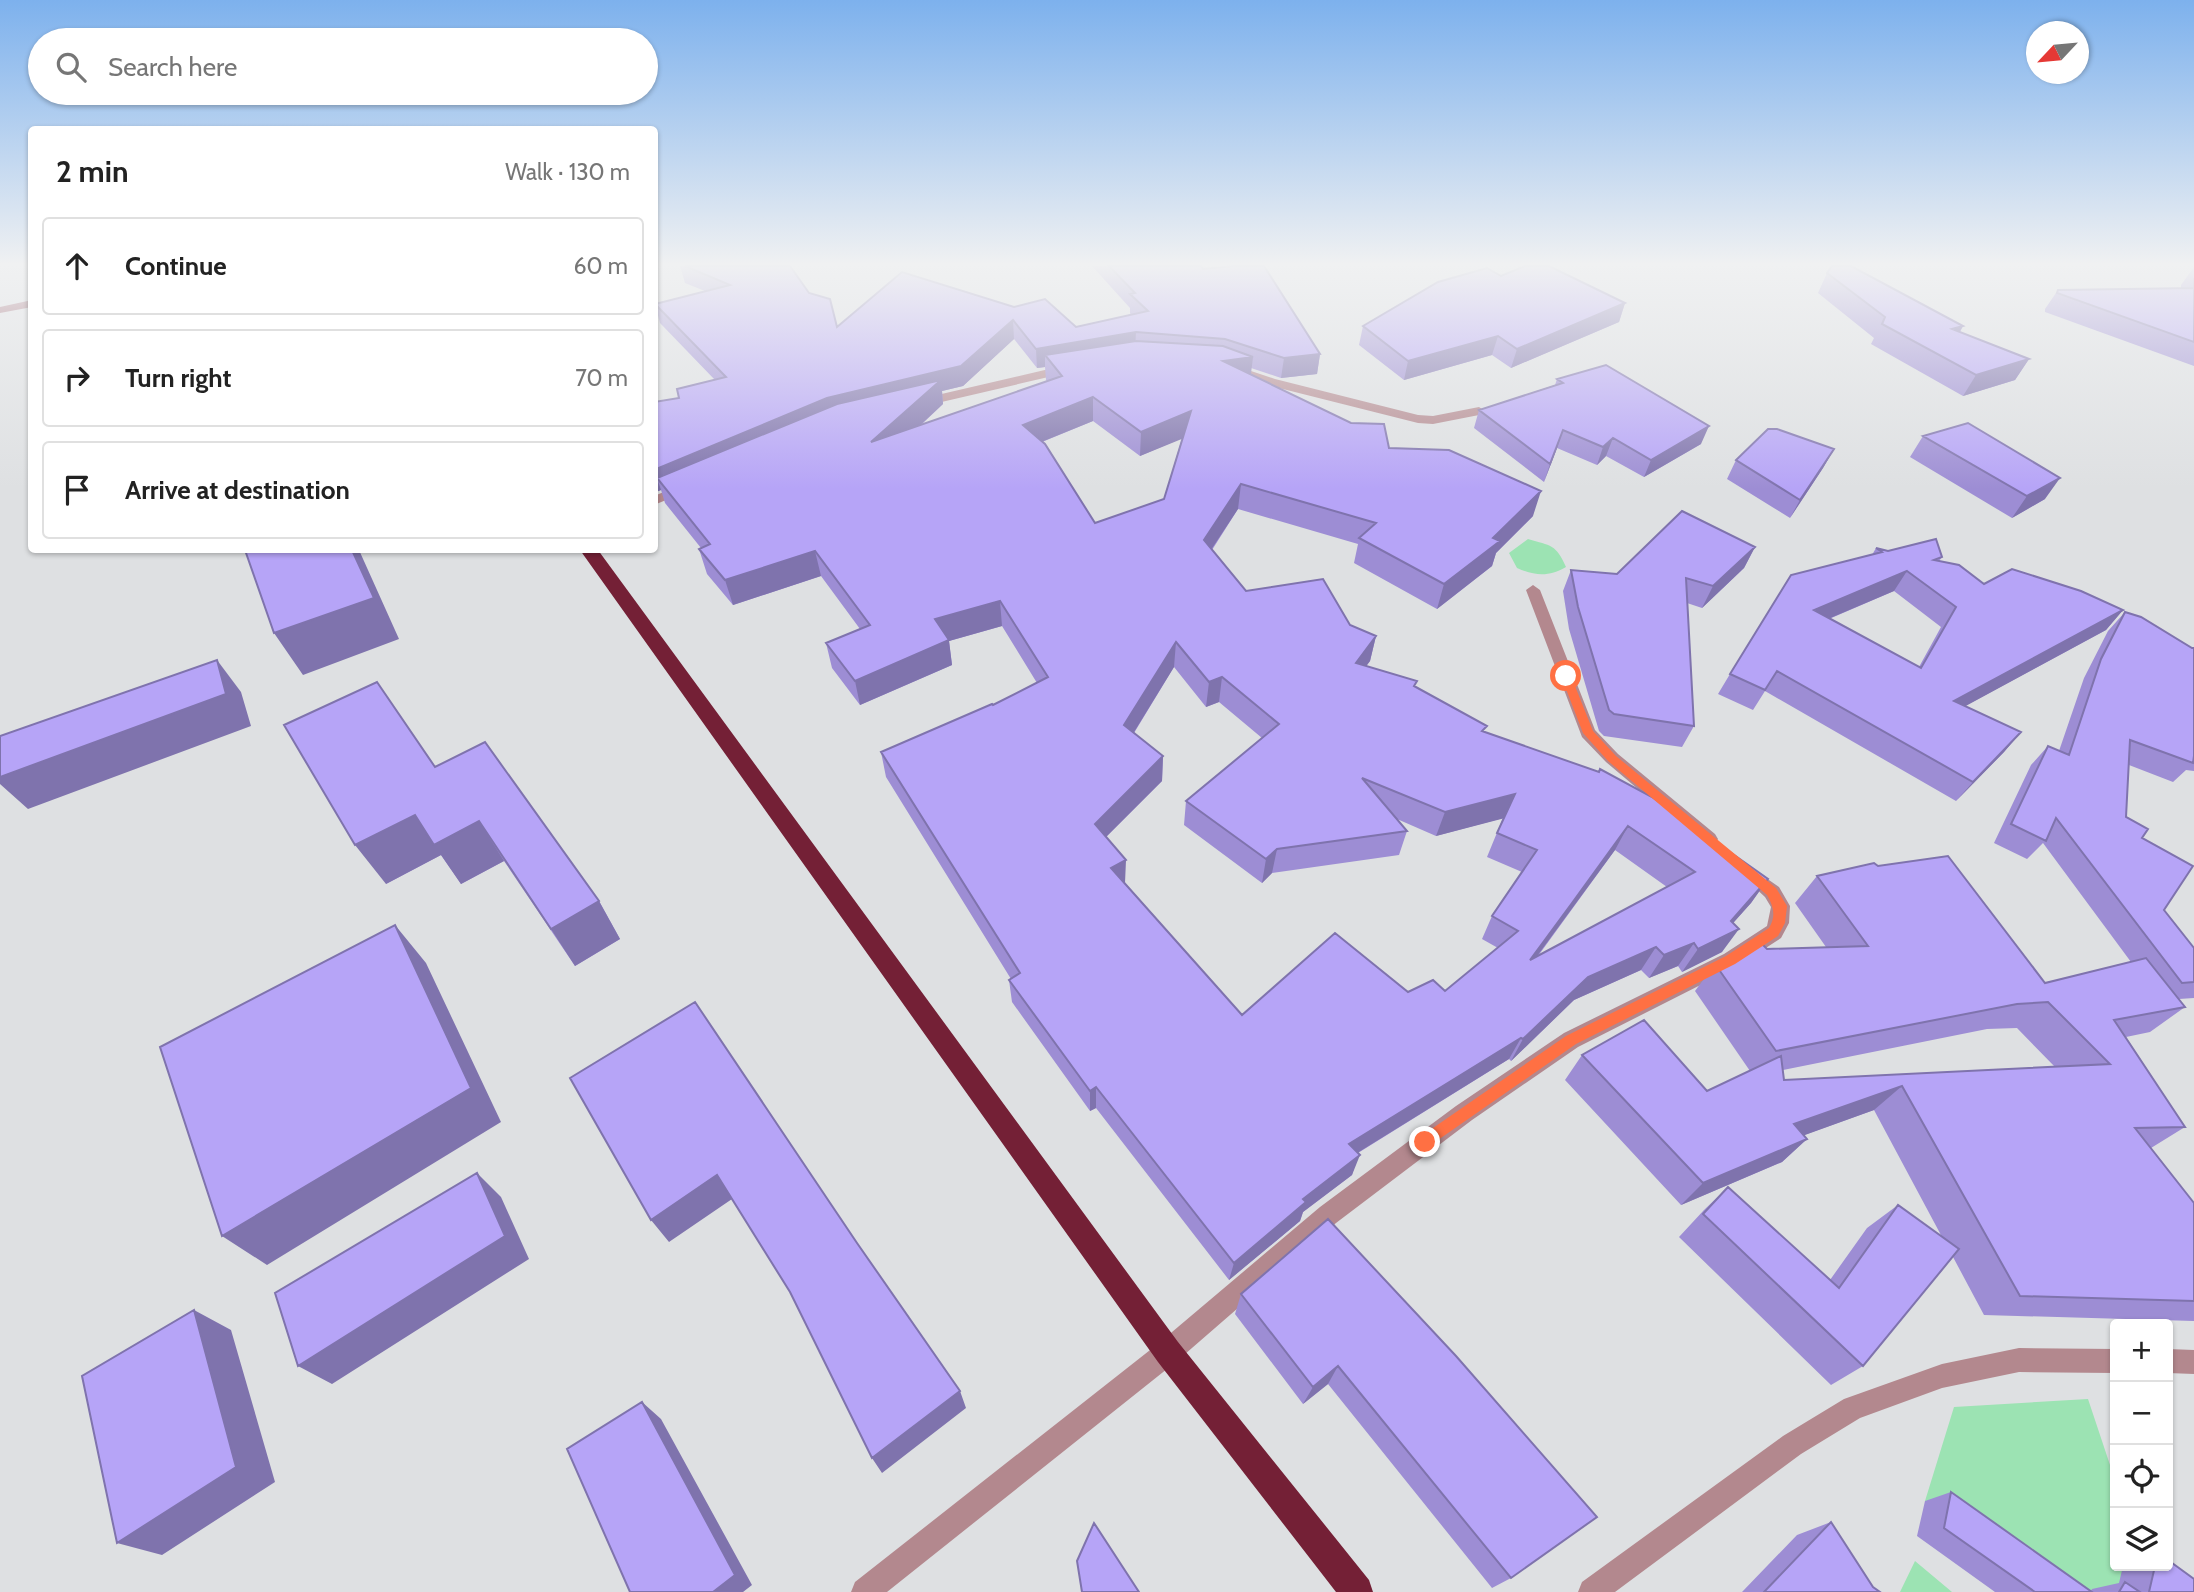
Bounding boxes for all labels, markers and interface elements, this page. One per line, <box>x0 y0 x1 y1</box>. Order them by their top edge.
north arrow <box>2026 21 2089 84</box>
search box <box>28 28 658 105</box>
icon: search <box>52 48 90 86</box>
text: Search here <box>108 51 237 83</box>
text: 2 min <box>56 153 128 190</box>
text: Walk · 130 m <box>505 158 630 186</box>
icon: ahead <box>58 247 96 285</box>
text: Continue <box>125 250 227 282</box>
text: 60 m <box>574 252 628 280</box>
icon: right <box>58 359 96 397</box>
text: Turn right <box>125 362 231 394</box>
text: 70 m <box>575 364 628 392</box>
icon: arrive <box>58 471 96 509</box>
text: Arrive at destination <box>125 474 350 506</box>
route start <box>1550 660 1581 691</box>
route end <box>1409 1126 1440 1157</box>
map controls <box>2110 1319 2173 1571</box>
button: + <box>2110 1319 2173 1382</box>
button: − <box>2110 1382 2173 1445</box>
button: locate <box>2110 1445 2173 1508</box>
button: layers <box>2110 1508 2173 1571</box>

